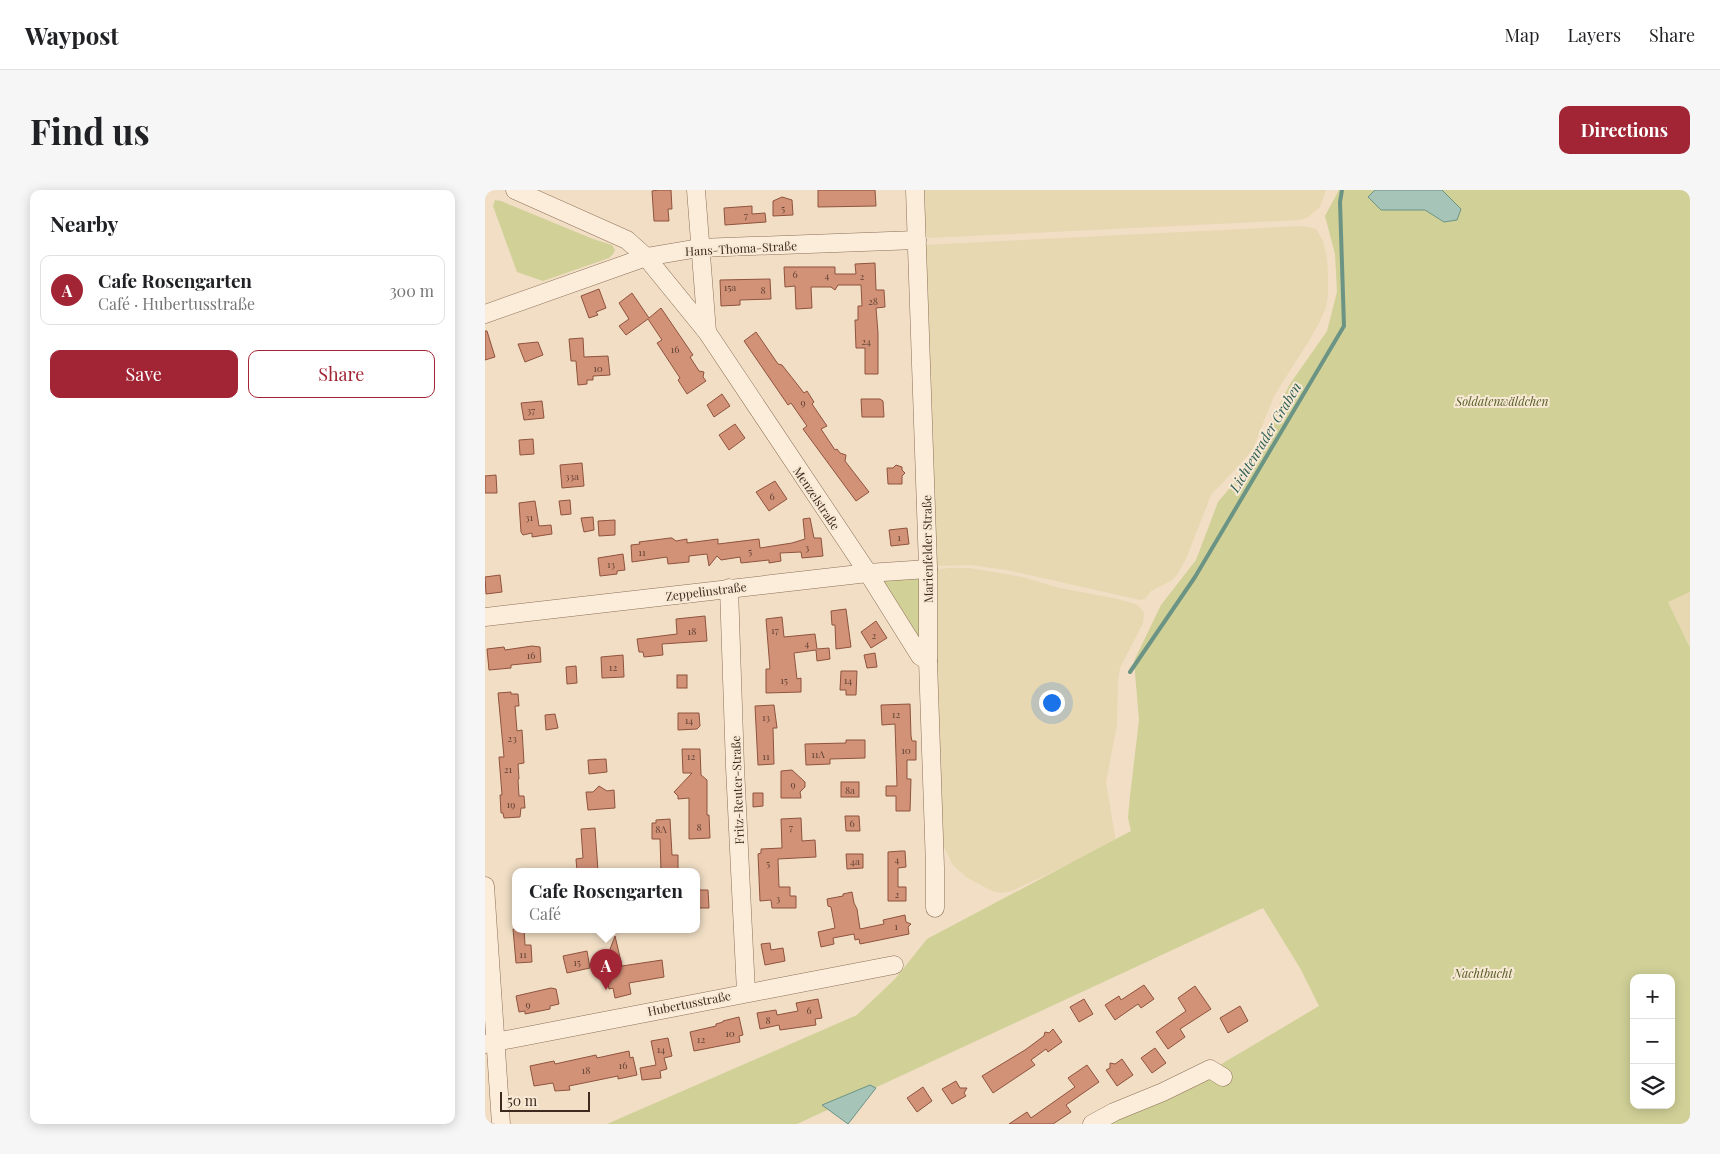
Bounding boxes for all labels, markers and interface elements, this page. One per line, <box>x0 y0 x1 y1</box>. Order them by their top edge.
text: Waypost <box>25 19 119 51</box>
text: Map <box>1504 23 1539 47</box>
text: Layers <box>1567 23 1621 47</box>
text: Share <box>1649 23 1695 47</box>
button: Directions <box>1559 106 1690 154</box>
text: Find us <box>30 107 150 154</box>
house number: 5 <box>781 201 785 215</box>
house number: 7 <box>744 208 748 222</box>
text: Nearby <box>50 209 119 237</box>
street label: Hans-Thoma-Straße <box>685 237 797 259</box>
text: Cafe Rosengarten <box>98 267 252 293</box>
house number: 6 <box>792 267 798 281</box>
house number: 4 <box>825 268 830 282</box>
house number: 2 <box>860 269 865 283</box>
text: A <box>62 280 72 301</box>
text: 300 m <box>389 280 434 301</box>
house number: 15a <box>724 280 736 294</box>
house number: 8 <box>760 283 766 297</box>
text: Café · Hubertusstraße <box>98 293 255 314</box>
house number: 28 <box>868 294 878 308</box>
house number: 24 <box>861 334 871 348</box>
house number: 16 <box>671 342 679 356</box>
button: Save <box>50 350 238 398</box>
button: Share <box>248 350 435 398</box>
house number: 10 <box>593 361 603 375</box>
water label: Lichtenrader Graben <box>1224 379 1305 496</box>
park label: Soldatenwäldchen <box>1455 393 1548 409</box>
house number: 9 <box>800 395 806 409</box>
house number: 37 <box>527 403 535 417</box>
street label: Menzelstraße <box>790 463 844 533</box>
house number: 33a <box>565 469 579 483</box>
house number: 6 <box>769 489 775 503</box>
street label: Marienfelder Straße <box>918 495 936 603</box>
house number: 31 <box>525 510 533 524</box>
house number: 1 <box>897 530 901 544</box>
house number: 3 <box>805 540 810 554</box>
house number: 5 <box>748 544 752 558</box>
house number: 11 <box>638 545 646 559</box>
house number: 13 <box>607 557 616 571</box>
street label: Zeppelinstraße <box>665 578 747 604</box>
house number: 17 <box>771 623 779 637</box>
house number: 18 <box>688 624 696 638</box>
house number: 2 <box>872 628 877 642</box>
house number: 4 <box>805 636 810 650</box>
house number: 16 <box>527 648 535 662</box>
house number: 12 <box>609 660 617 674</box>
house number: 15 <box>780 673 788 687</box>
house number: 14 <box>844 673 852 687</box>
your location <box>1039 690 1065 716</box>
house number: 12 <box>892 707 900 721</box>
house number: 13 <box>762 710 771 724</box>
house number: 14 <box>685 713 693 727</box>
house number: 23 <box>507 731 517 745</box>
street label: Fritz-Reuter-Straße <box>727 735 747 845</box>
house number: 10 <box>901 743 911 757</box>
house number: 11A <box>811 747 826 761</box>
house number: 12 <box>687 749 695 763</box>
house number: 11 <box>762 749 770 763</box>
house number: 21 <box>504 762 513 776</box>
house number: 9 <box>790 777 796 791</box>
house number: 8a <box>845 783 855 797</box>
house number: 19 <box>507 797 515 811</box>
house number: 6 <box>849 816 855 830</box>
house number: 8 <box>696 820 702 834</box>
house number: 7 <box>789 820 793 834</box>
house number: 8A <box>655 822 667 836</box>
house number: 4 <box>895 852 900 866</box>
house number: 4a <box>850 854 860 868</box>
house number: 5 <box>766 856 770 870</box>
popup <box>512 868 700 933</box>
text: Cafe Rosengarten <box>529 877 683 903</box>
house number: 2 <box>895 887 900 901</box>
house number: 3 <box>776 891 781 905</box>
text: Café <box>529 903 561 924</box>
house number: 1 <box>894 919 898 933</box>
house number: 11 <box>519 947 527 961</box>
pin: A <box>590 949 622 990</box>
house number: 15 <box>573 955 581 969</box>
park label: Nachtbucht <box>1453 965 1513 981</box>
map controls <box>1630 974 1675 1109</box>
button: + <box>1630 974 1675 1019</box>
street label: Hubertusstraße <box>646 987 732 1019</box>
house number: 9 <box>525 997 531 1011</box>
house number: 6 <box>806 1003 812 1017</box>
house number: 8 <box>765 1013 771 1027</box>
button: − <box>1630 1019 1675 1064</box>
house number: 10 <box>725 1026 735 1040</box>
house number: 12 <box>697 1032 705 1046</box>
house number: 14 <box>657 1042 665 1056</box>
house number: 16 <box>619 1058 627 1072</box>
house number: 18 <box>582 1063 590 1077</box>
button: layers <box>1630 1064 1675 1109</box>
scale bar <box>500 1089 590 1112</box>
text: 50 m <box>507 1091 537 1110</box>

